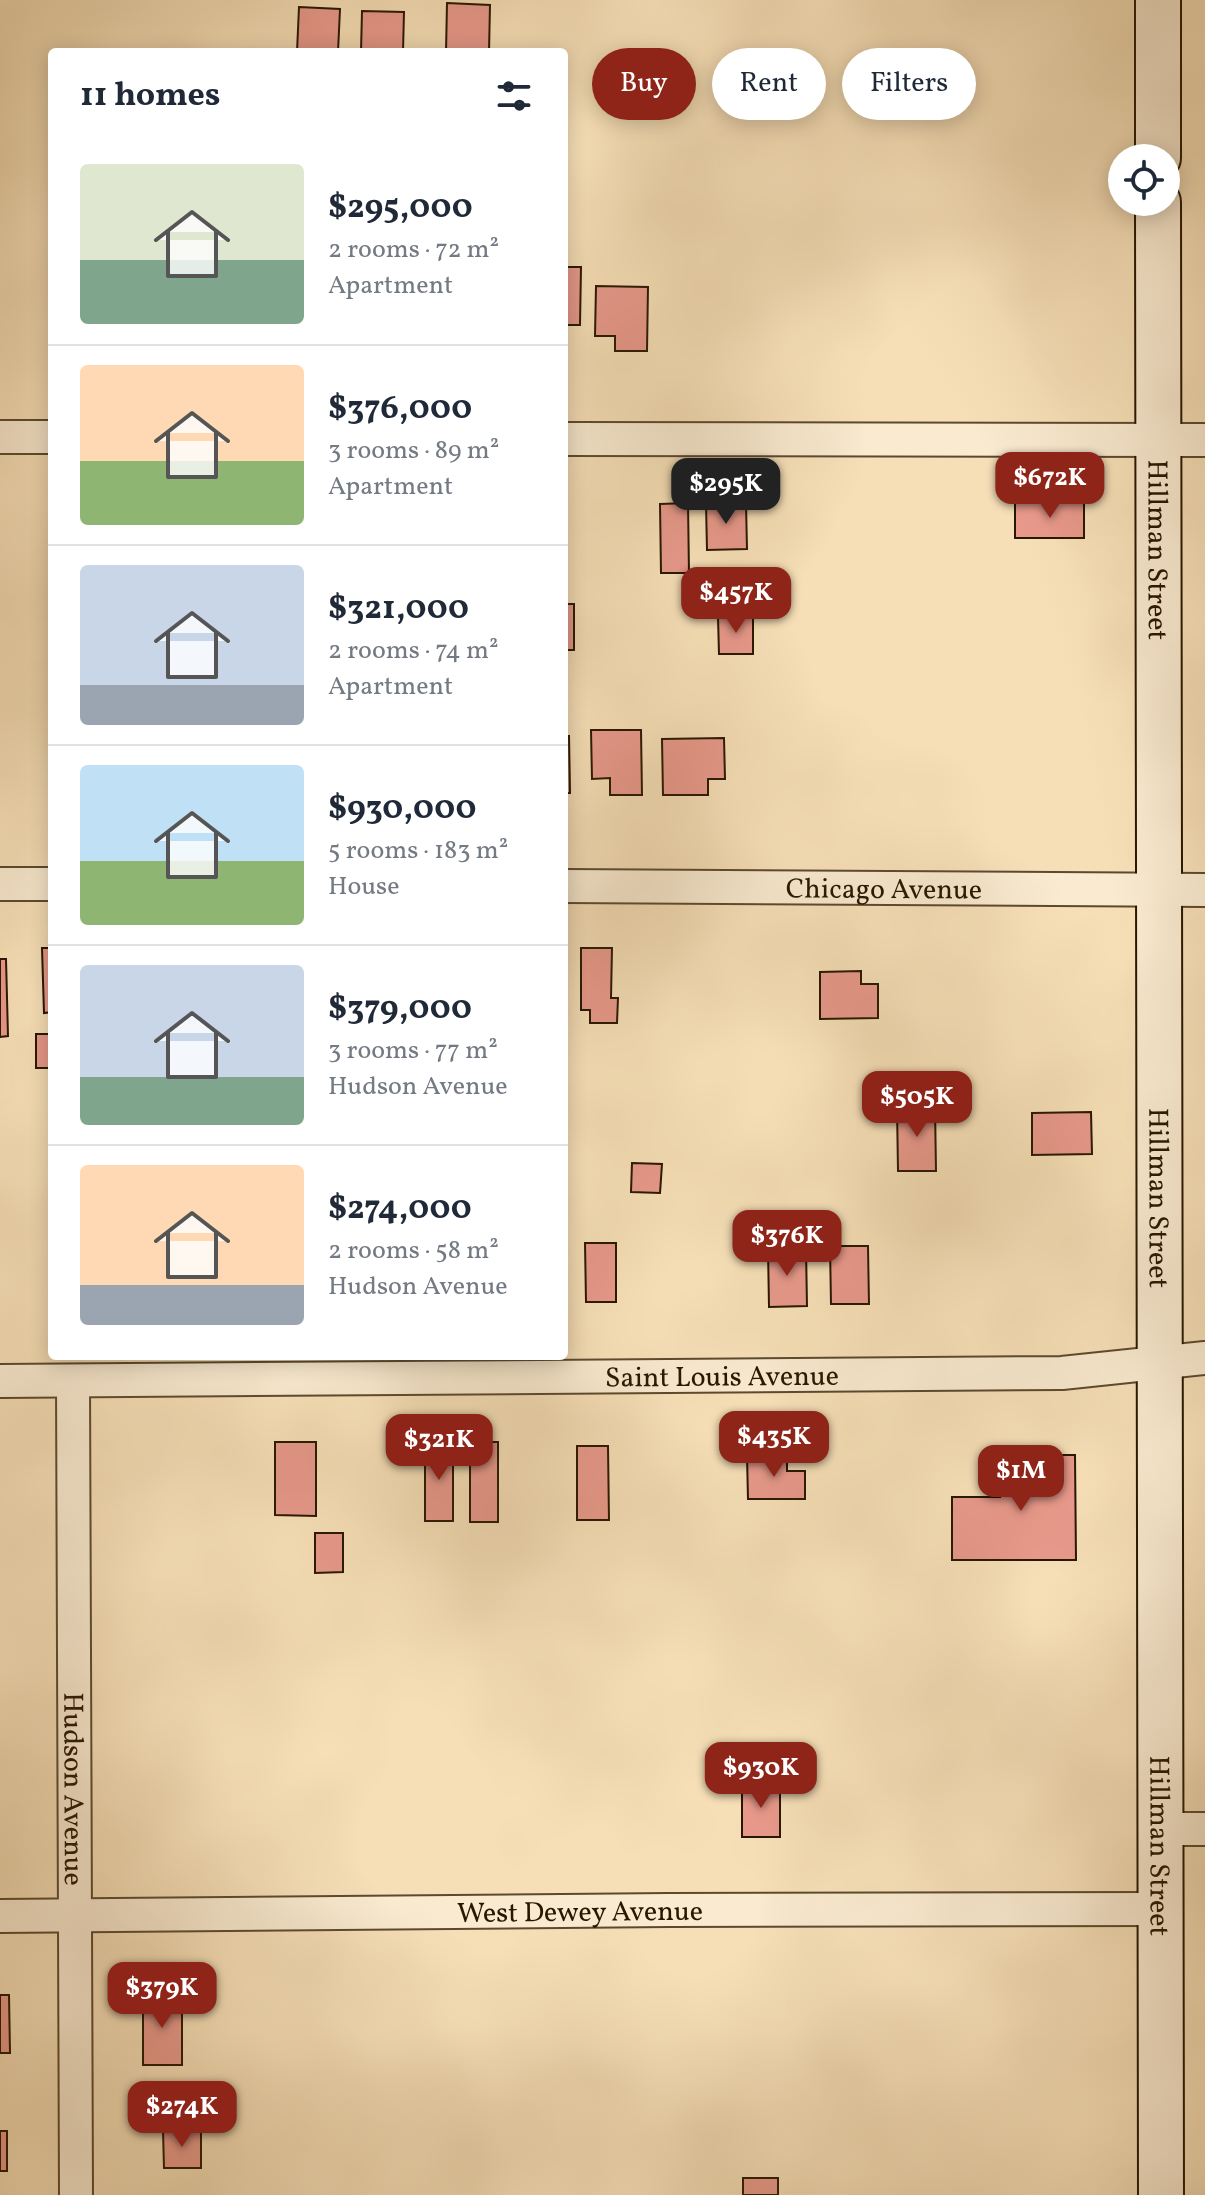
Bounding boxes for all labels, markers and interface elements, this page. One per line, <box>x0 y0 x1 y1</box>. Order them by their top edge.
chip: Buy <box>592 48 696 120</box>
chip: Rent <box>712 48 826 120</box>
chip: Filters <box>842 48 976 120</box>
text: 11 homes <box>80 73 220 120</box>
icon: filters <box>492 74 536 118</box>
map controls <box>1108 144 1180 216</box>
button: locate <box>1108 144 1180 216</box>
text: $295,000 <box>328 185 473 232</box>
icon: home <box>144 196 240 292</box>
text: 2 rooms · 72 m² <box>328 232 499 268</box>
text: Apartment <box>328 268 453 304</box>
text: $376,000 <box>328 386 472 433</box>
icon: home <box>144 397 240 493</box>
text: 3 rooms · 89 m² <box>328 433 499 469</box>
pin: $672K <box>994 452 1106 520</box>
pin: $295K <box>670 458 782 526</box>
text: $672K <box>1013 460 1087 496</box>
street label: Hillman Street <box>1136 460 1176 640</box>
text: $295K <box>689 466 763 502</box>
text: Apartment <box>328 469 453 505</box>
pin: $457K <box>680 567 792 635</box>
text: $457K <box>699 575 773 611</box>
text: $321,000 <box>328 586 469 633</box>
icon: home <box>144 597 240 693</box>
text: 2 rooms · 74 m² <box>328 633 499 669</box>
text: Apartment <box>328 669 453 705</box>
text: $930,000 <box>328 786 477 833</box>
icon: home <box>144 797 240 893</box>
text: 5 rooms · 183 m² <box>328 833 508 869</box>
text: House <box>328 869 400 905</box>
street label: Chicago Avenue <box>786 870 982 911</box>
text: $379,000 <box>328 986 472 1033</box>
icon: home <box>144 997 240 1093</box>
text: 3 rooms · 77 m² <box>328 1033 498 1069</box>
text: Hudson Avenue <box>328 1069 508 1105</box>
pin: $505K <box>861 1071 973 1139</box>
text: $505K <box>880 1079 954 1115</box>
street label: Hillman Street <box>1137 1108 1177 1288</box>
text: $274,000 <box>328 1186 472 1233</box>
icon: home <box>144 1197 240 1293</box>
pin: $376K <box>731 1210 843 1278</box>
text: $376K <box>750 1218 824 1254</box>
text: 2 rooms · 58 m² <box>328 1233 499 1269</box>
text: Hudson Avenue <box>328 1269 508 1305</box>
street label: Saint Louis Avenue <box>605 1358 839 1398</box>
pin: $435K <box>718 1411 830 1479</box>
pin: $321K <box>383 1414 495 1482</box>
text: $435K <box>737 1419 811 1455</box>
text: $321K <box>404 1422 474 1458</box>
pin: $1M <box>982 1445 1060 1513</box>
text: $1M <box>996 1453 1046 1489</box>
street label: Hudson Avenue <box>52 1692 92 1886</box>
pin: $930K <box>705 1742 817 1810</box>
text: $930K <box>723 1750 799 1786</box>
street label: Hillman Street <box>1138 1756 1178 1936</box>
street label: West Dewey Avenue <box>457 1893 703 1934</box>
pin: $379K <box>106 1962 218 2030</box>
text: $379K <box>126 1970 198 2006</box>
pin: $274K <box>126 2081 238 2149</box>
text: $274K <box>146 2089 218 2125</box>

